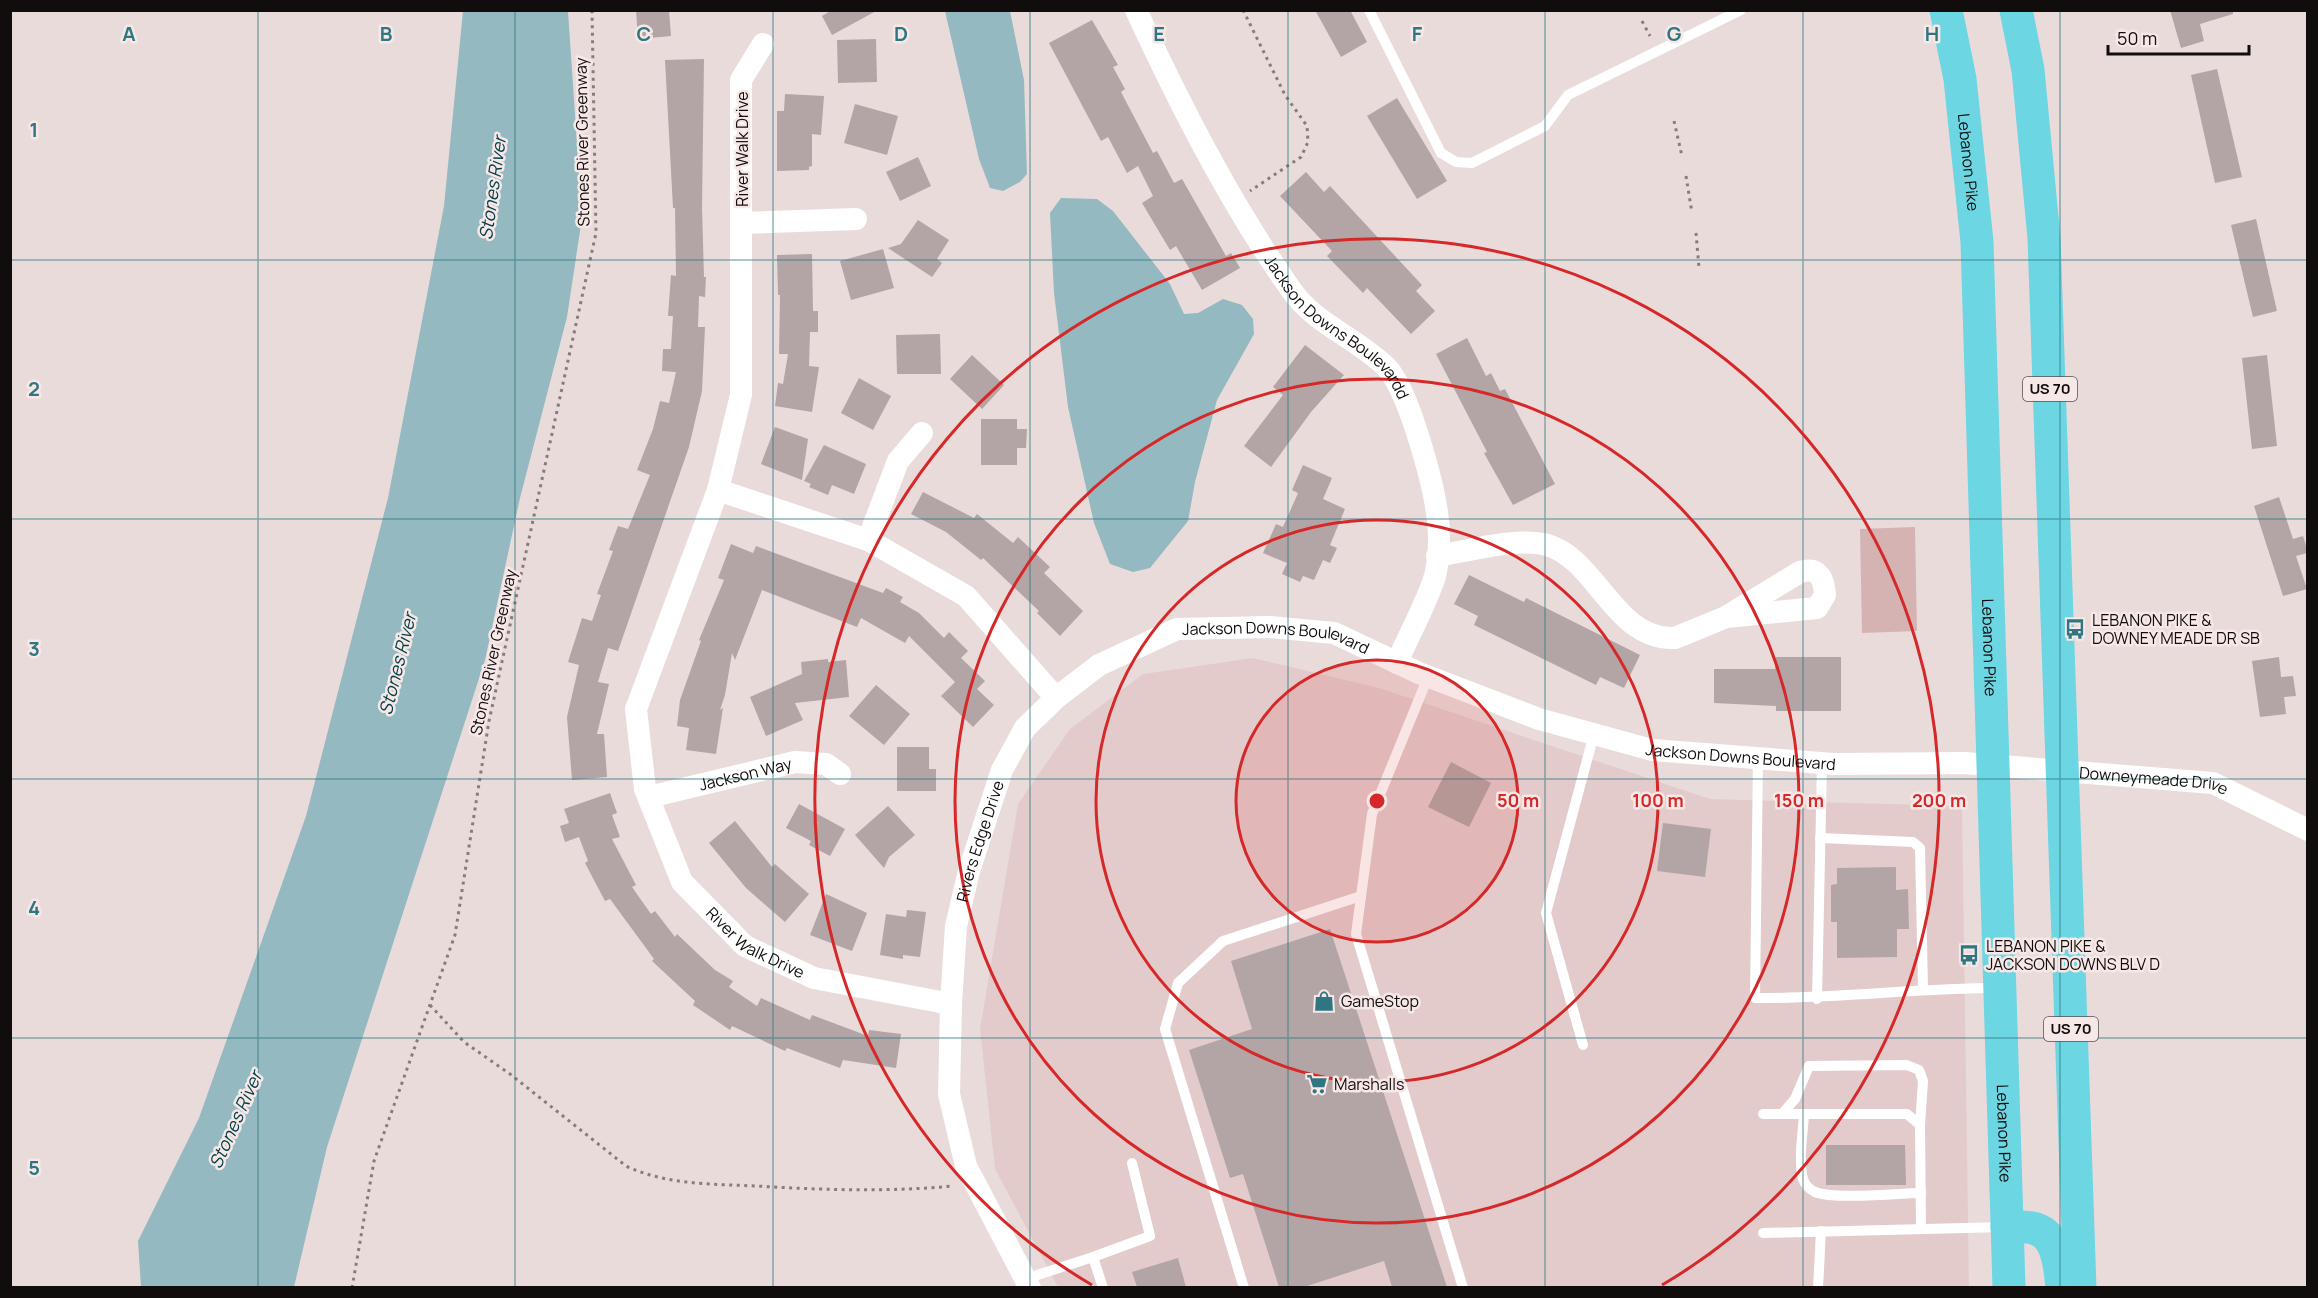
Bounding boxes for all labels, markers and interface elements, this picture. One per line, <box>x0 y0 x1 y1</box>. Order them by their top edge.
scale bar <box>2108 18 2249 56</box>
text: A <box>122 20 136 47</box>
text: B <box>380 20 393 47</box>
text: C <box>637 20 651 47</box>
text: D <box>894 20 908 47</box>
text: E <box>1153 20 1165 47</box>
text: F <box>1412 20 1423 47</box>
text: G <box>1667 20 1682 47</box>
text: H <box>1925 20 1939 47</box>
text: 50 m <box>2117 26 2157 50</box>
street label: Stones River Greenway <box>570 57 594 227</box>
street label: River Walk Drive <box>731 91 753 207</box>
street label: Lebanon Pike <box>1953 112 1985 212</box>
text: 1 <box>30 116 38 143</box>
water label: Stones River <box>473 132 511 241</box>
street label: Jackson Downs Boulevardd <box>1259 251 1414 403</box>
text: 2 <box>28 375 40 402</box>
road number: US 70 <box>2023 377 2077 401</box>
street label: Stones River Greenway <box>465 566 521 737</box>
street label: Lebanon Pike <box>1977 598 2002 697</box>
water label: Stones River <box>373 608 422 717</box>
place label: LEBANON PIKE & DOWNEY MEADE DR SB <box>2092 609 2260 649</box>
street label: Jackson Downs Boulevard <box>1182 616 1373 659</box>
bus stop icon: LEBANON PIKE & DOWNEY MEADE DR SB <box>2063 617 2087 641</box>
text: 3 <box>28 635 40 662</box>
street label: Jackson Downs Boulevard <box>1643 738 1837 775</box>
street label: Jackson Way <box>697 752 794 796</box>
street label: Downeymeade Drive <box>2078 761 2232 800</box>
street label: Rivers Edge Drive <box>951 778 1009 904</box>
text: 50 m <box>1497 788 1539 812</box>
text: 100 m <box>1632 788 1684 812</box>
text: 150 m <box>1774 788 1824 812</box>
text: 200 m <box>1912 788 1966 812</box>
centre of rings <box>1367 791 1387 811</box>
text: 4 <box>28 894 40 921</box>
street label: River Walk Drive <box>701 902 808 983</box>
place label: LEBANON PIKE & JACKSON DOWNS BLV D <box>1986 935 2160 975</box>
bus stop icon: LEBANON PIKE & JACKSON DOWNS BLV D <box>1957 943 1981 967</box>
shop icon: GameStop <box>1312 989 1336 1013</box>
place label: GameStop <box>1341 990 1419 1012</box>
road number: US 70 <box>2044 1017 2098 1041</box>
water label: Stones River <box>203 1065 268 1172</box>
supermarket icon: Marshalls <box>1305 1072 1329 1096</box>
place label: Marshalls <box>1334 1073 1404 1095</box>
street label: Lebanon Pike <box>1992 1084 2017 1183</box>
text: 5 <box>28 1154 40 1181</box>

